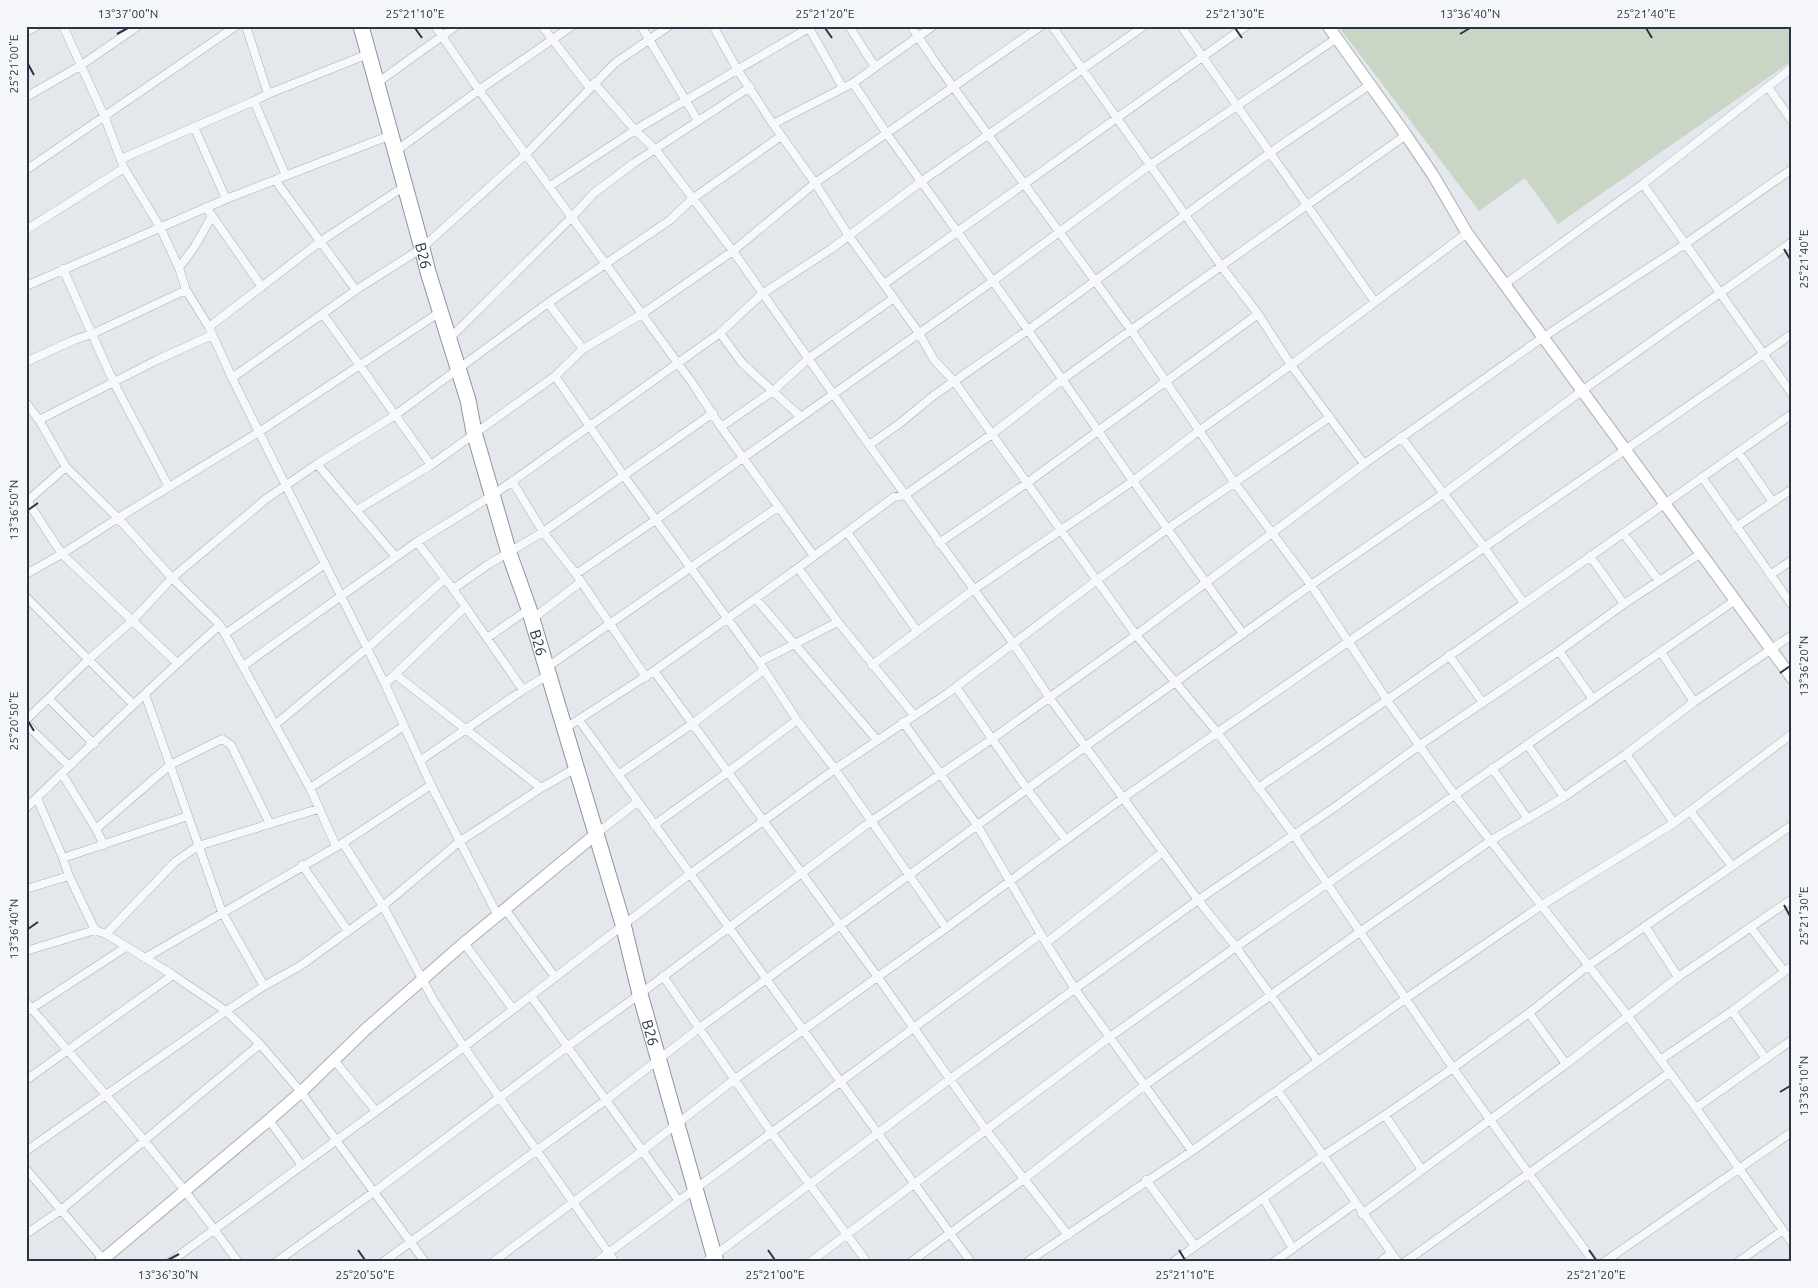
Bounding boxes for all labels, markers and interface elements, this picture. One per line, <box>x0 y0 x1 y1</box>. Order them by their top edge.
text: 13°37'00"N <box>98 7 158 20</box>
text: 25°21'10"E <box>386 7 445 20</box>
text: 25°21'20"E <box>796 7 855 20</box>
text: 25°21'30"E <box>1206 7 1265 20</box>
text: 13°36'40"N <box>1440 7 1500 20</box>
text: 25°21'40"E <box>1617 7 1676 20</box>
text: 25°21'00"E <box>7 34 20 93</box>
text: 25°21'40"E <box>1797 229 1810 288</box>
street label: B26 <box>412 240 435 270</box>
text: 13°36'50"N <box>7 480 20 540</box>
street label: B26 <box>527 627 551 658</box>
text: 13°36'20"N <box>1797 636 1810 696</box>
text: 25°20'50"E <box>7 691 20 750</box>
text: 25°21'30"E <box>1797 886 1810 945</box>
text: 13°36'40"N <box>7 899 20 959</box>
street label: B26 <box>639 1018 663 1048</box>
text: 13°36'10"N <box>1797 1056 1810 1116</box>
text: 13°36'30"N <box>138 1268 198 1281</box>
text: 25°20'50"E <box>336 1268 395 1281</box>
text: 25°21'00"E <box>746 1268 805 1281</box>
text: 25°21'10"E <box>1156 1268 1215 1281</box>
text: 25°21'20"E <box>1567 1268 1626 1281</box>

